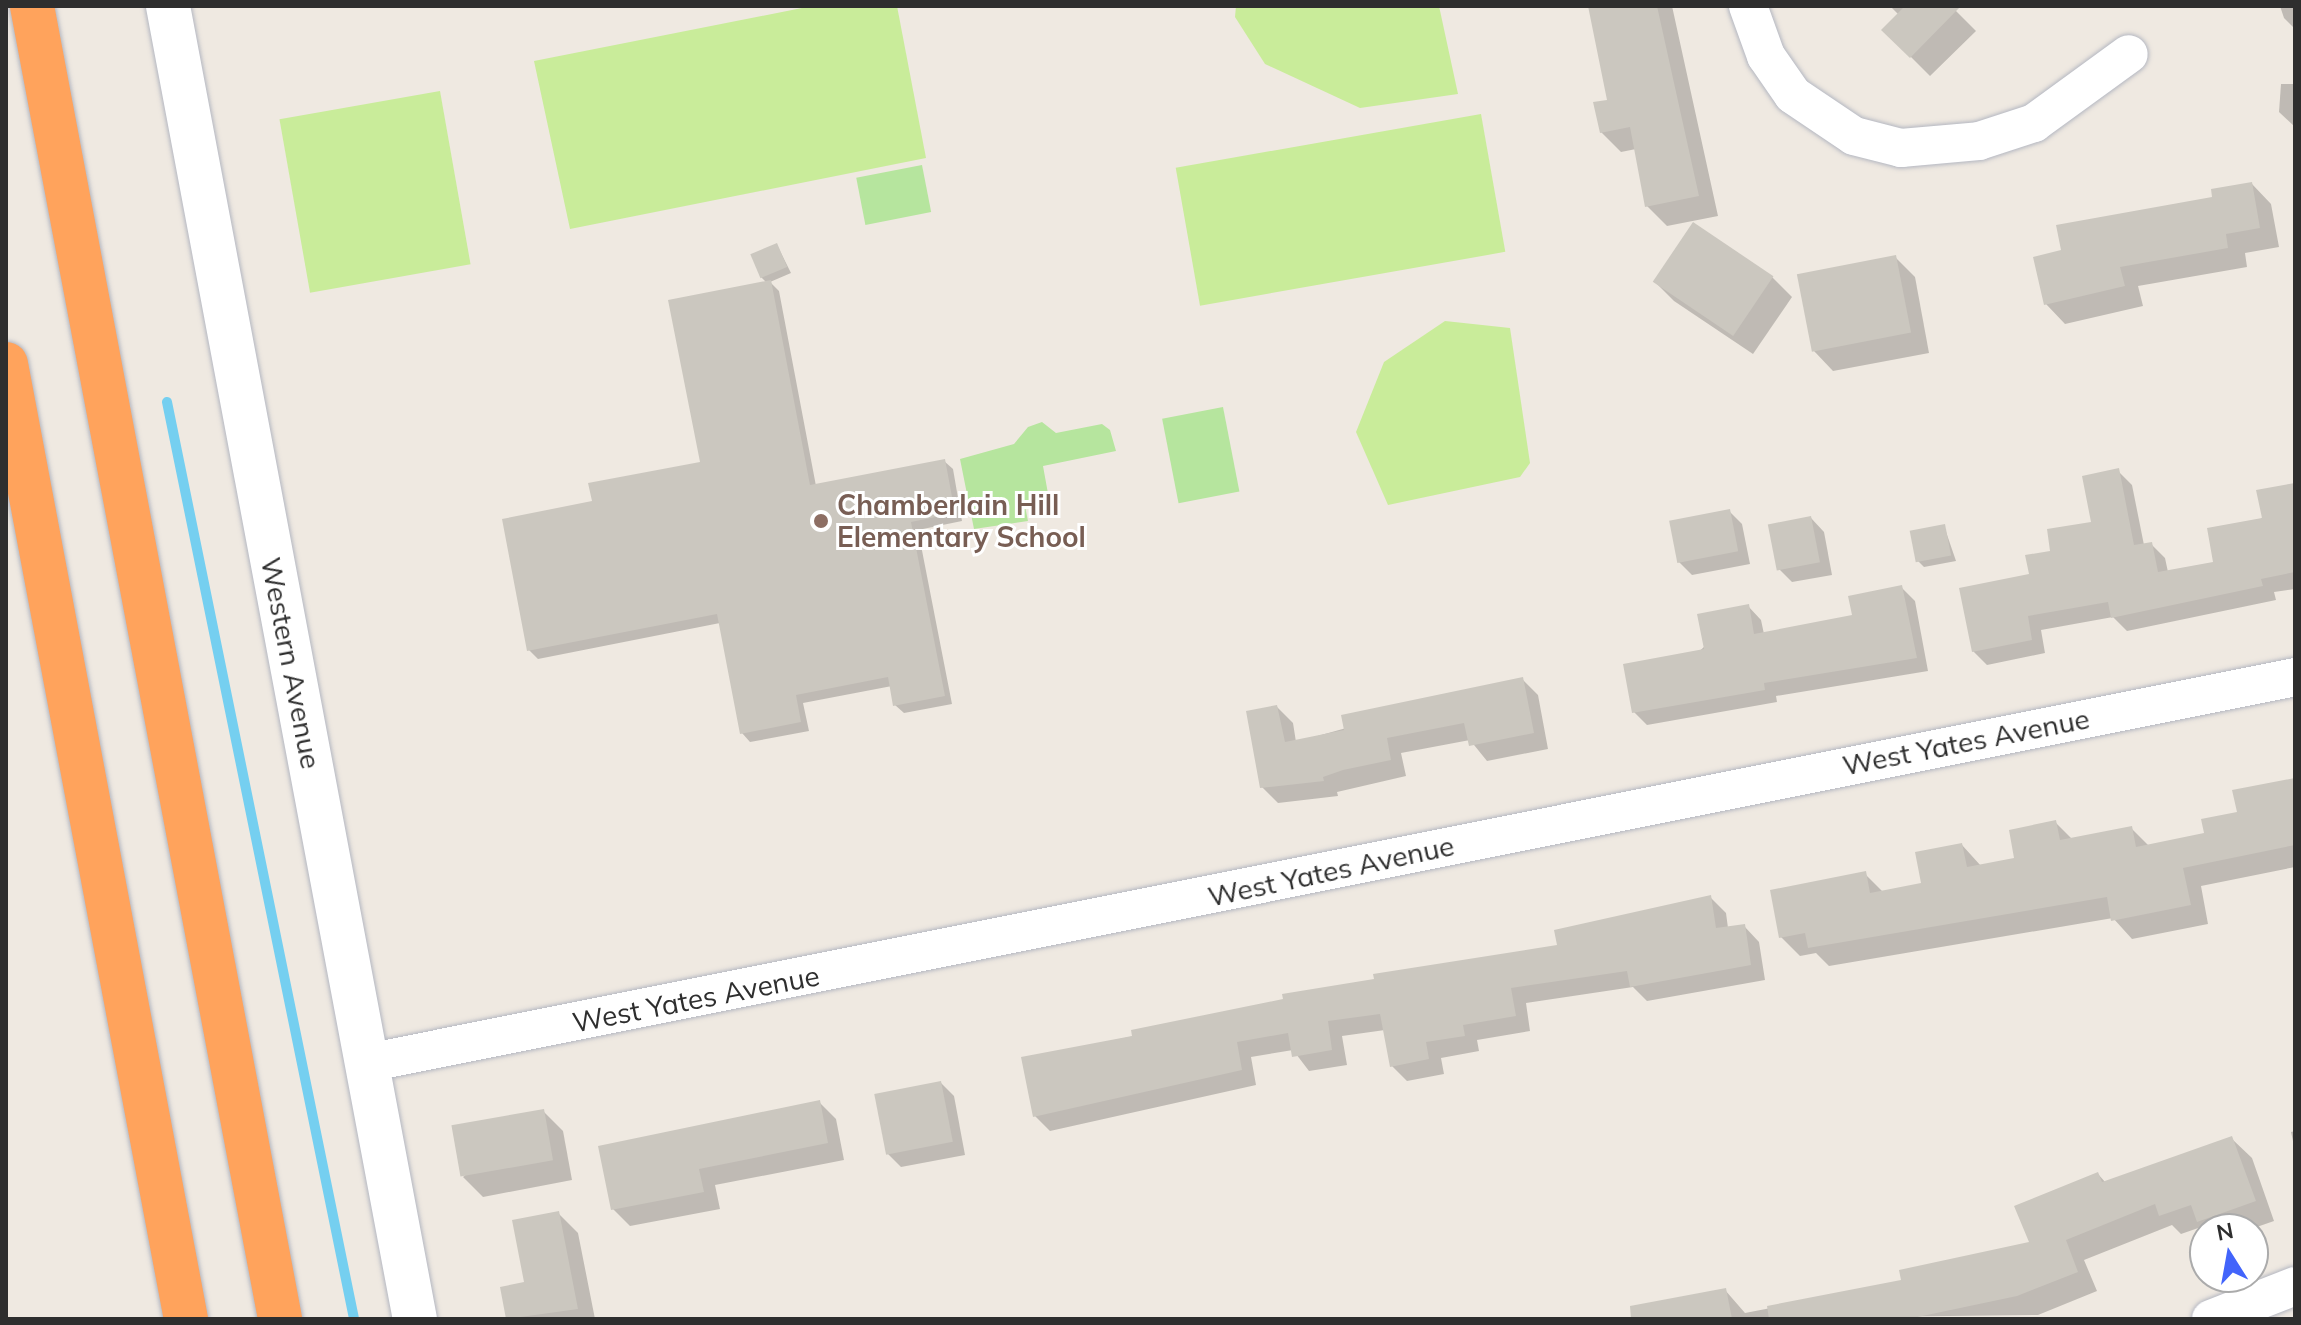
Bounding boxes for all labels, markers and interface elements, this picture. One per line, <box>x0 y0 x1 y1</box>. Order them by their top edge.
place label: Chamberlain Hill Elementary School <box>837 488 1086 554</box>
marker: Chamberlain Hill Elementary School <box>812 512 830 530</box>
street label: Western Avenue <box>254 554 328 772</box>
street label: West Yates Avenue <box>1840 702 2092 782</box>
street label: West Yates Avenue <box>1205 828 1457 914</box>
street label: West Yates Avenue <box>570 959 822 1039</box>
north arrow <box>2189 1213 2269 1293</box>
text: N <box>2214 1216 2236 1247</box>

